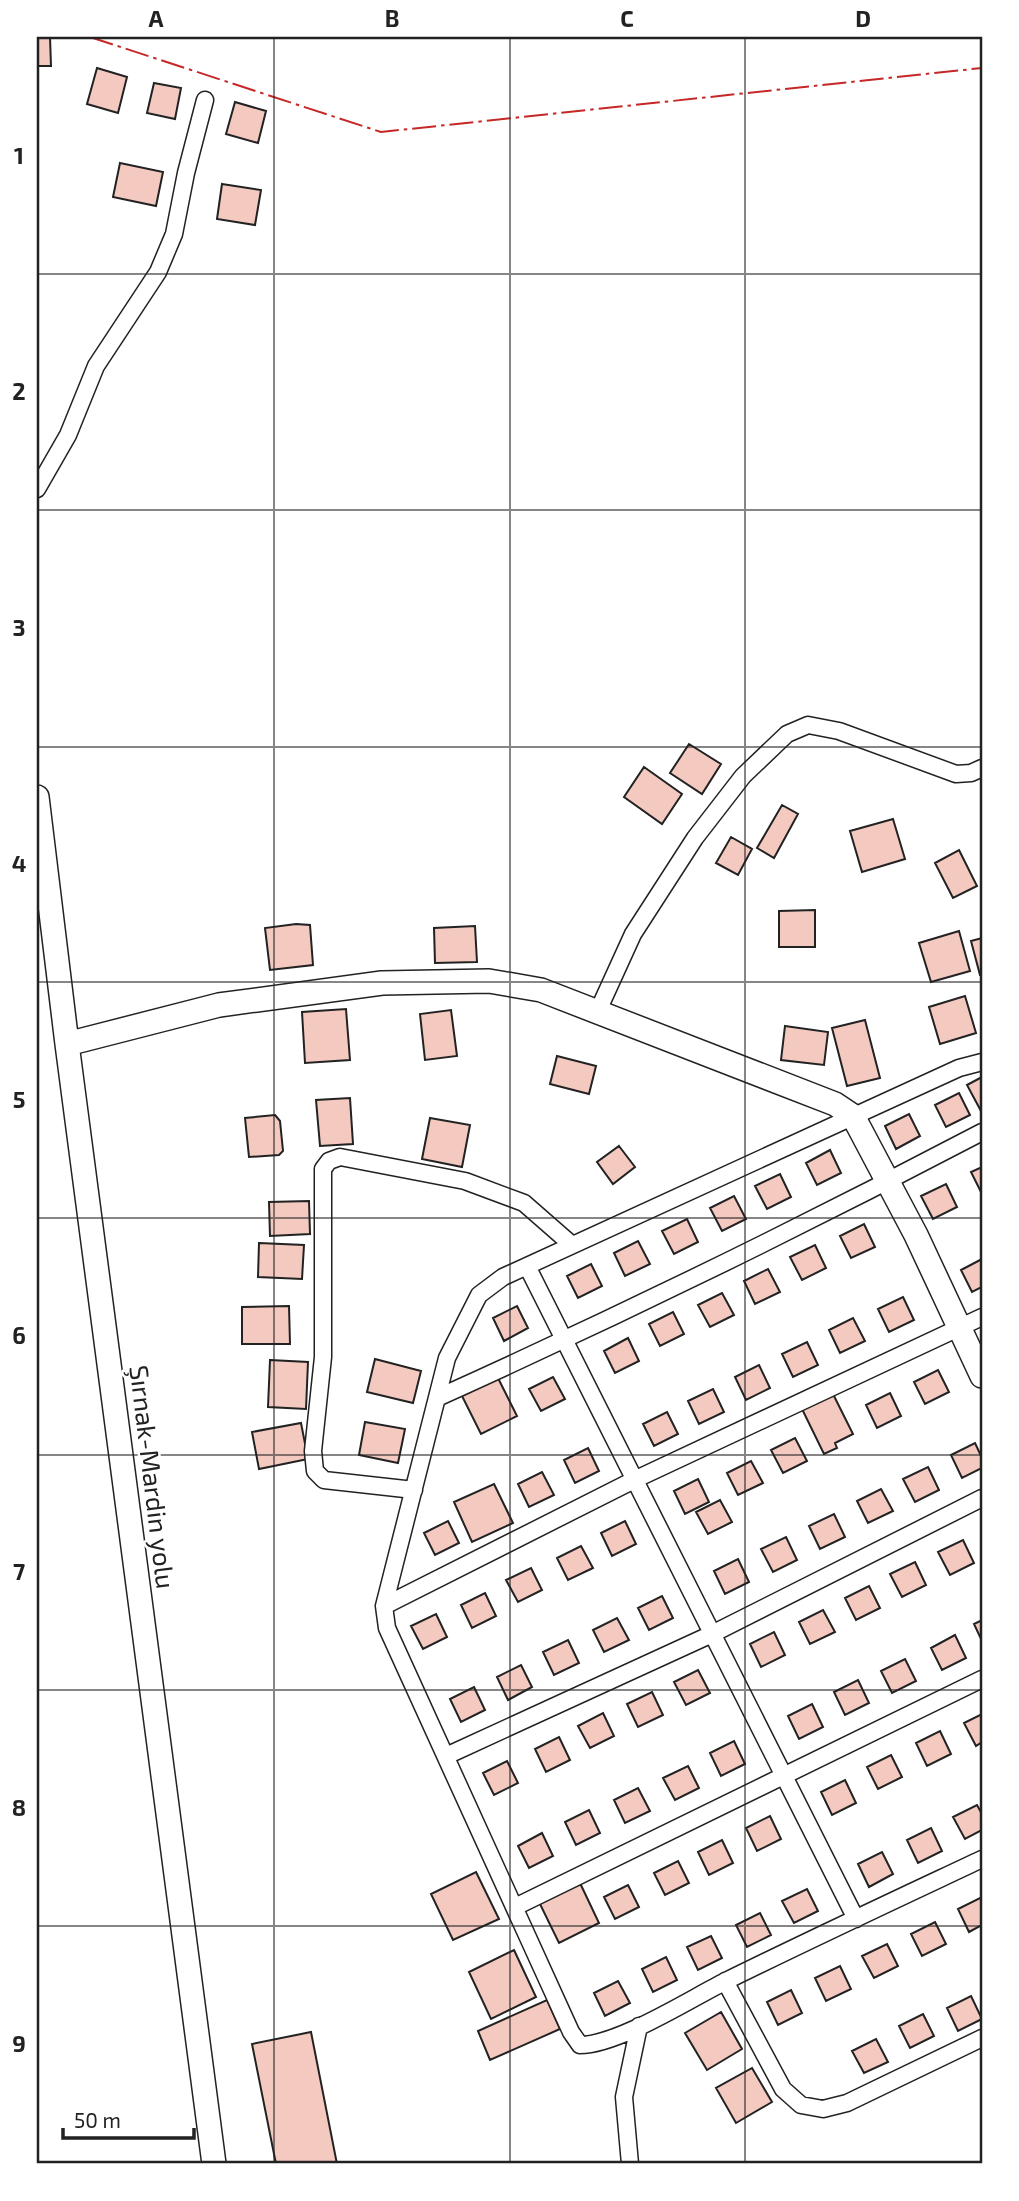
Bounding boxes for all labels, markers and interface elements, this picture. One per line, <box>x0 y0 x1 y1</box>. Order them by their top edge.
text: A <box>148 4 164 32</box>
text: B <box>385 4 399 32</box>
text: C <box>620 4 634 32</box>
text: D <box>855 4 871 32</box>
text: 1 <box>14 141 24 169</box>
text: 2 <box>12 377 26 405</box>
text: 3 <box>12 613 26 641</box>
text: 4 <box>12 849 26 877</box>
text: 5 <box>13 1085 25 1113</box>
text: 6 <box>12 1321 26 1349</box>
street label: Şırnak-Mardin yolu <box>122 1363 183 1591</box>
text: 7 <box>13 1557 25 1585</box>
text: 8 <box>12 1793 26 1821</box>
text: 9 <box>12 2029 26 2057</box>
scale bar <box>63 2096 194 2140</box>
text: 50 m <box>74 2107 121 2132</box>

